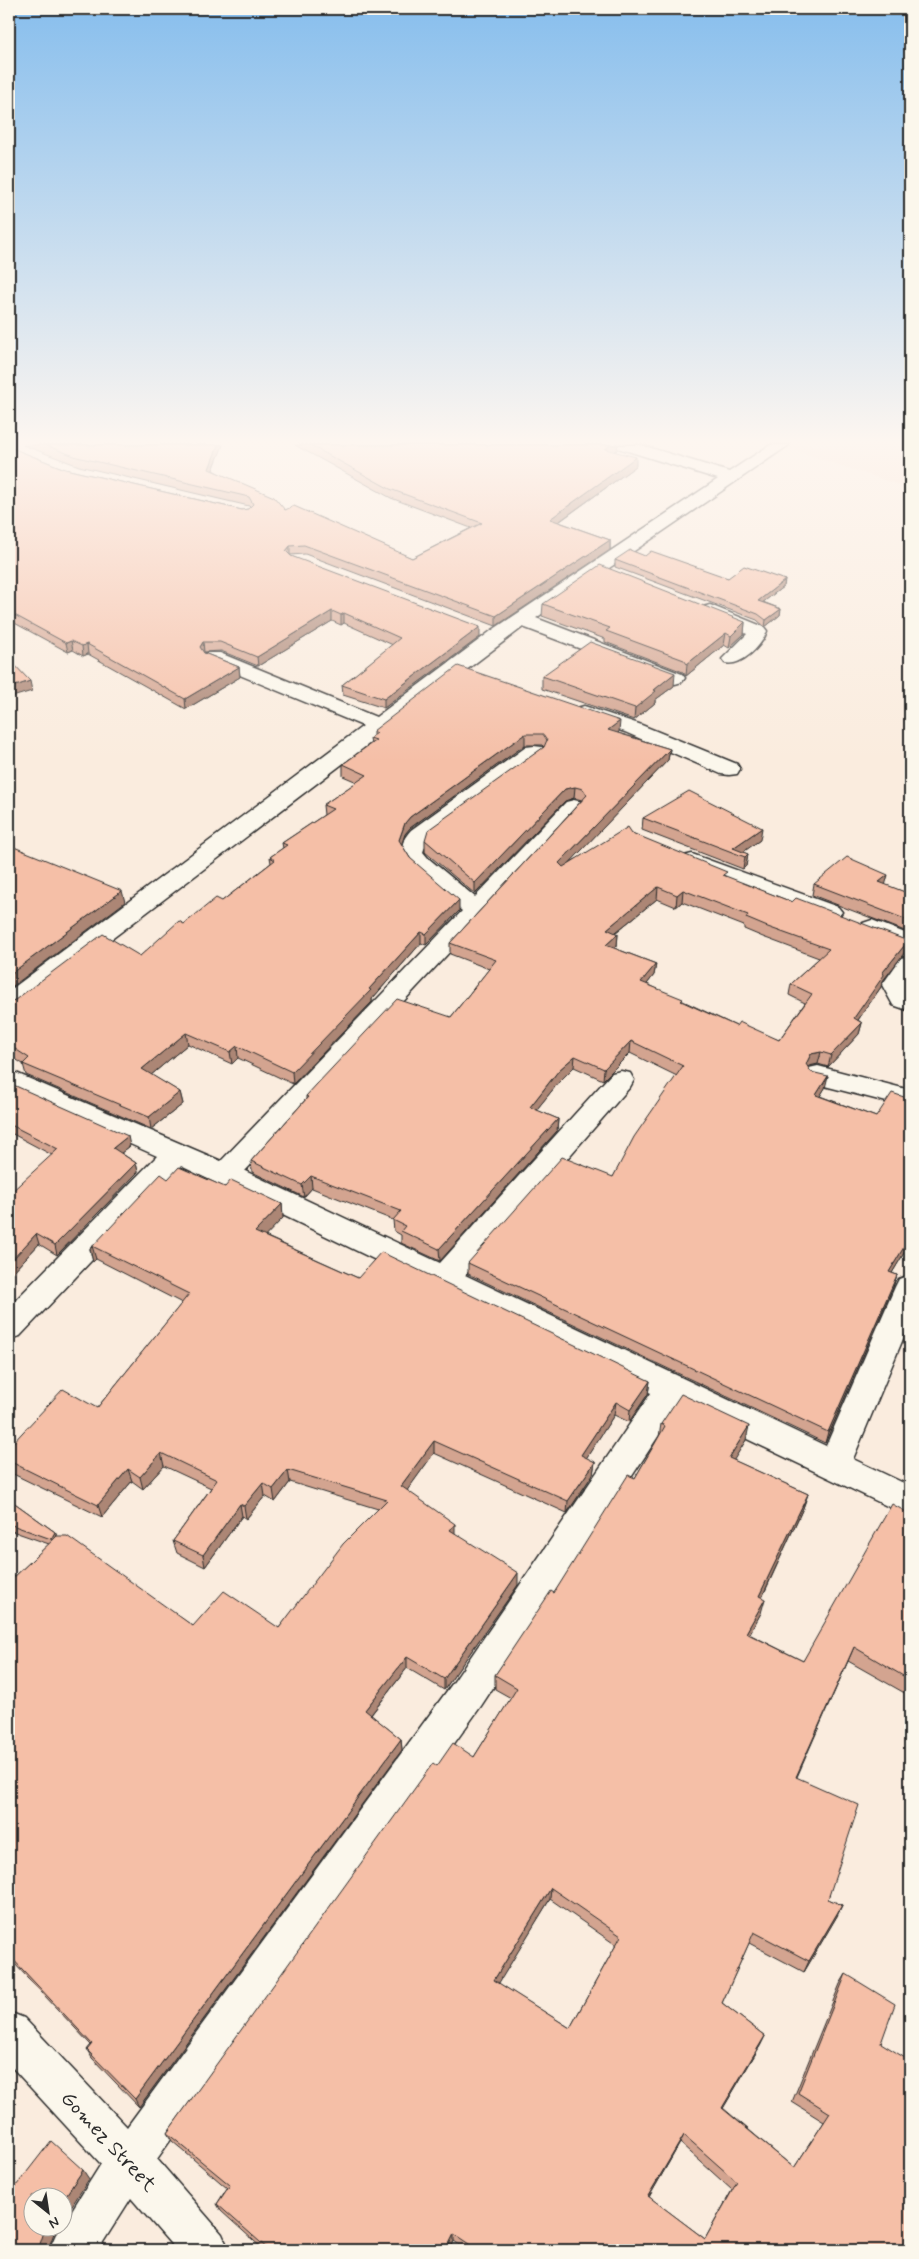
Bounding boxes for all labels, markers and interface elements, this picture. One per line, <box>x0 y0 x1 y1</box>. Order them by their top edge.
street label: Gomez Street <box>54 2085 163 2199</box>
north arrow <box>22 2186 72 2236</box>
text: N <box>45 2212 63 2233</box>

